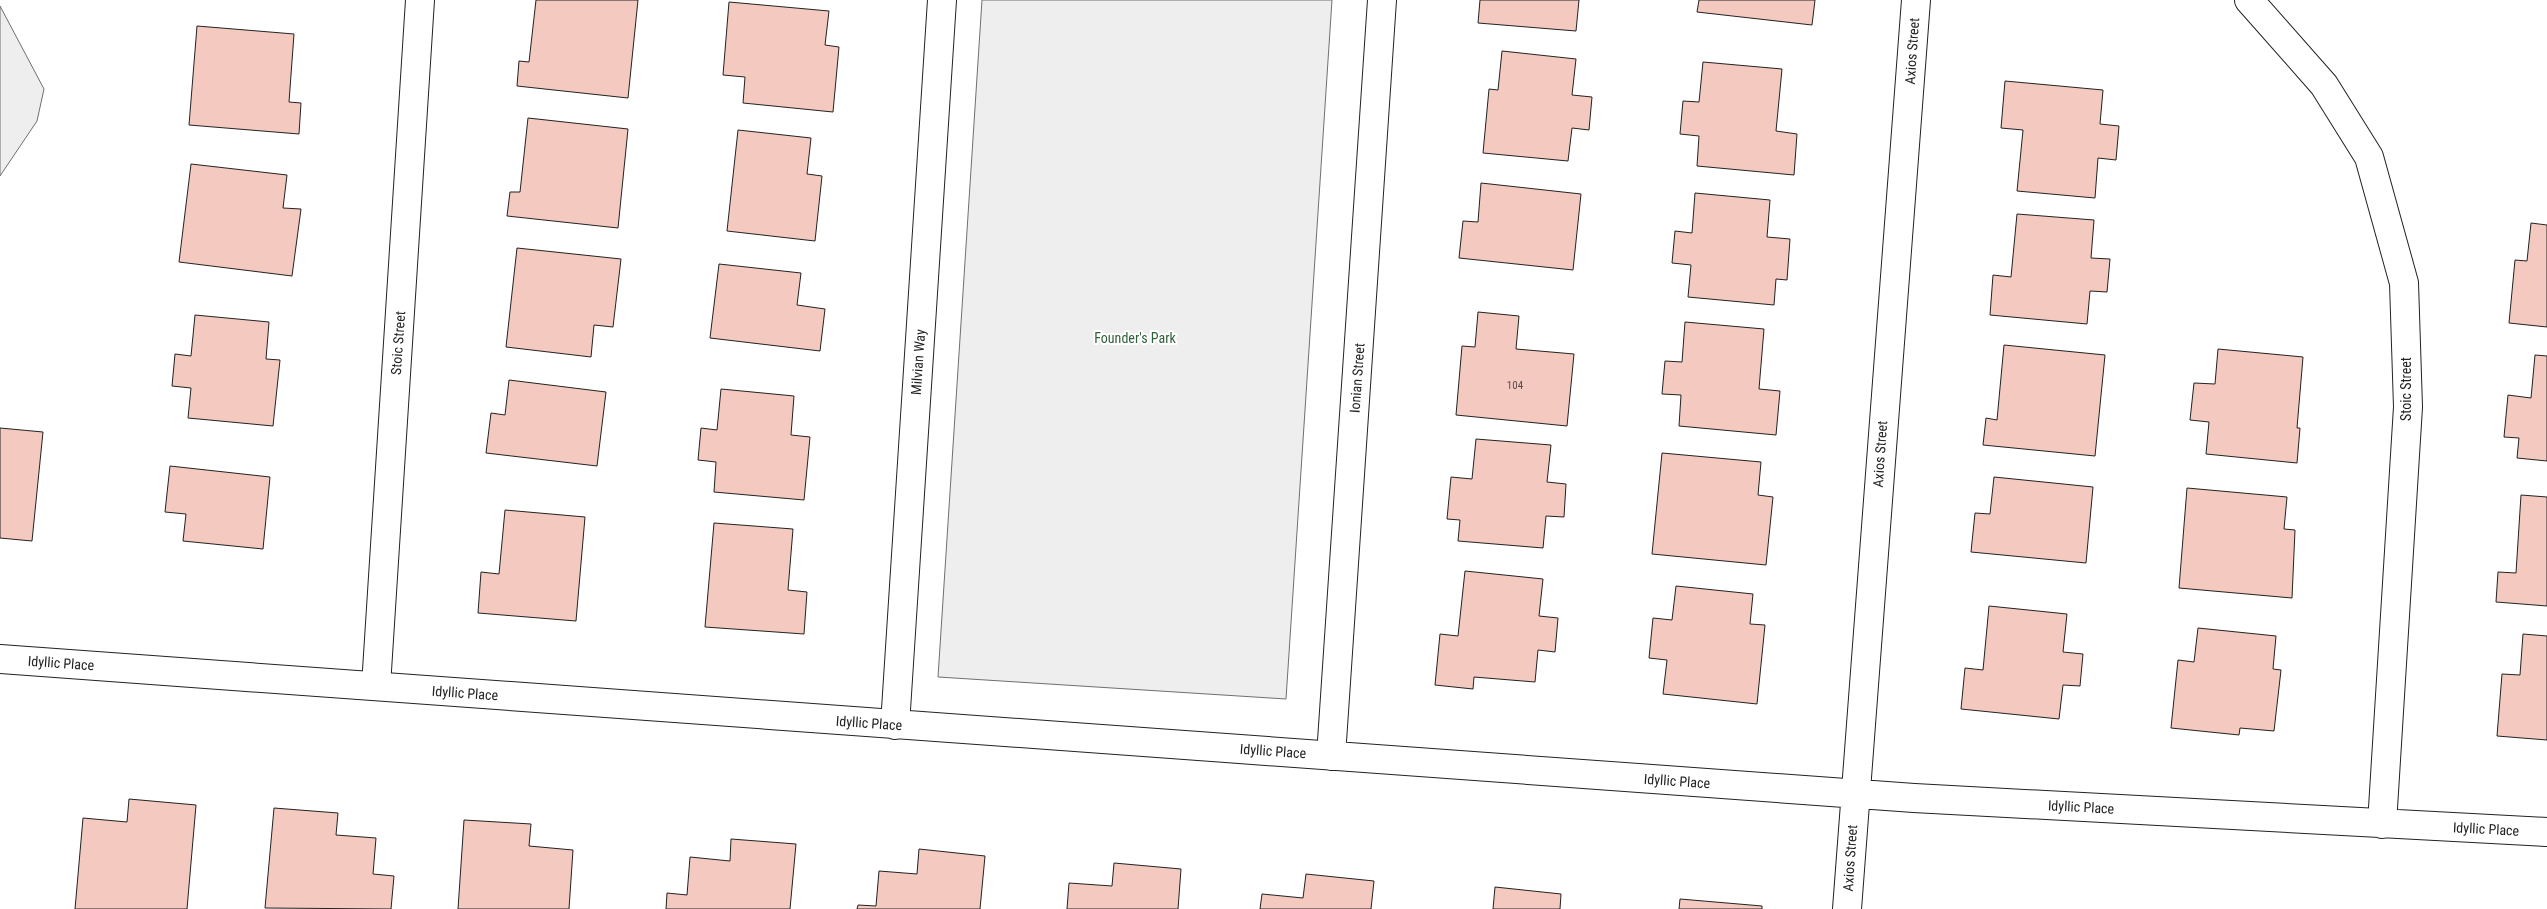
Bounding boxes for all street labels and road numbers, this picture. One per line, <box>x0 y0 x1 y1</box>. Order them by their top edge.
street label: Axios Street <box>1902 17 1922 85</box>
street label: Stoic Street <box>388 311 408 375</box>
street label: Milvian Way <box>908 328 928 395</box>
street label: Ionian Street <box>1347 343 1367 413</box>
street label: Stoic Street <box>2398 357 2414 421</box>
street label: Axios Street <box>1870 420 1890 488</box>
street label: Idyllic Place <box>27 653 95 673</box>
street label: Idyllic Place <box>431 683 499 703</box>
street label: Idyllic Place <box>835 713 903 733</box>
street label: Idyllic Place <box>1239 741 1307 761</box>
street label: Idyllic Place <box>1643 771 1711 791</box>
street label: Idyllic Place <box>2047 797 2115 817</box>
street label: Idyllic Place <box>2452 819 2520 839</box>
street label: Axios Street <box>1840 824 1860 892</box>

